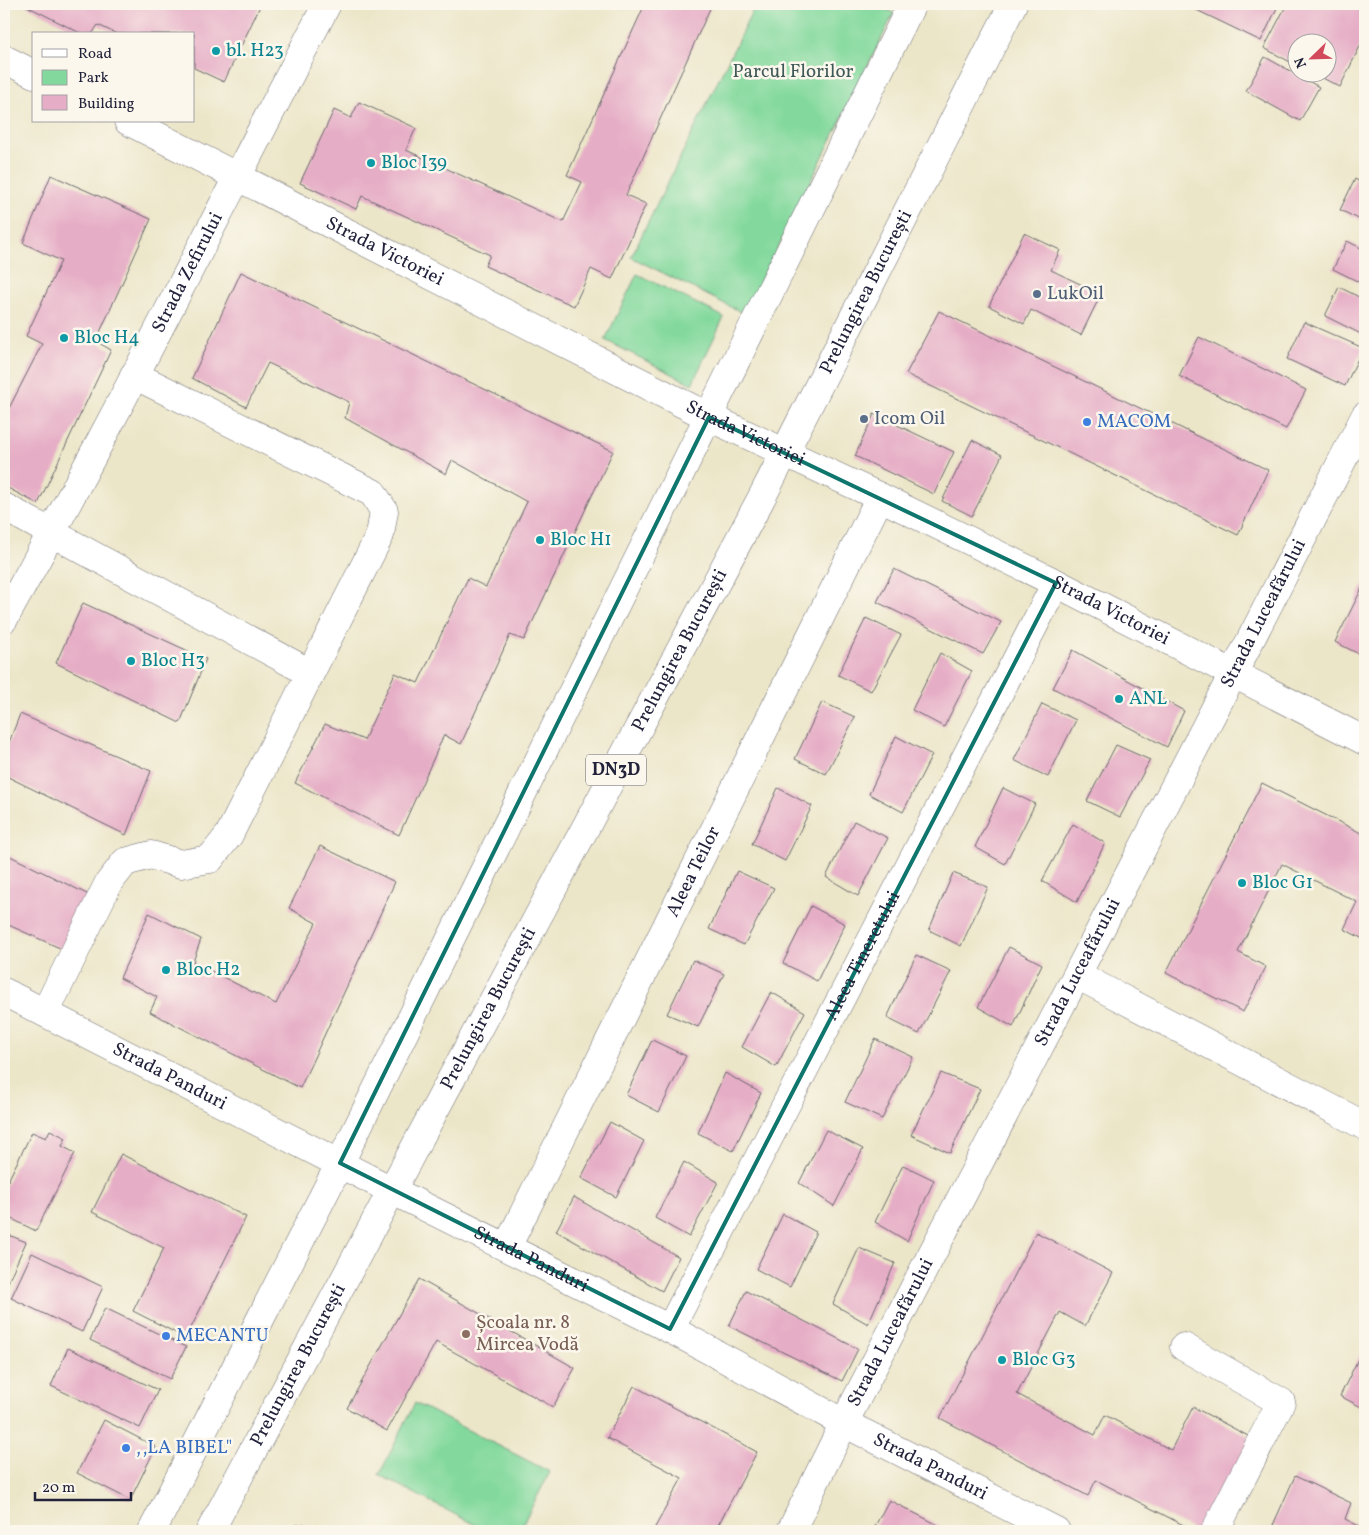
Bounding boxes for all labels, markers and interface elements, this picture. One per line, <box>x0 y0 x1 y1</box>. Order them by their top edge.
legend <box>32 32 195 122</box>
north arrow <box>1286 32 1336 82</box>
place label: bl. H23 <box>226 38 284 64</box>
text: Road <box>78 44 112 65</box>
marker: bl. H23 <box>210 45 222 57</box>
text: N <box>1291 54 1312 71</box>
park label: Parcul Florilor <box>732 59 854 85</box>
text: Park <box>78 68 109 89</box>
text: Building <box>78 94 135 115</box>
place label: Bloc I39 <box>381 150 447 176</box>
marker: Bloc I39 <box>365 157 377 169</box>
street label: Prelungirea București <box>814 205 919 379</box>
street label: Strada Zefirului <box>146 208 230 338</box>
street label: Strada Victoriei <box>321 211 448 293</box>
place label: LukOil <box>1047 281 1104 307</box>
marker: LukOil <box>1031 288 1043 300</box>
place label: Bloc H4 <box>74 325 140 351</box>
marker: Bloc H4 <box>58 332 70 344</box>
street label: Strada Victoriei <box>681 394 810 473</box>
place label: Icom Oil <box>874 406 946 432</box>
place label: MACOM <box>1097 409 1172 435</box>
marker: Icom Oil <box>858 413 870 425</box>
marker: MACOM <box>1081 416 1093 428</box>
place label: Bloc H1 <box>550 527 612 553</box>
marker: Bloc H1 <box>534 534 546 546</box>
street label: Strada Luceafărului <box>1215 535 1313 693</box>
street label: Prelungirea București <box>626 564 734 736</box>
street label: Strada Victoriei <box>1047 570 1174 652</box>
place label: Bloc H3 <box>141 648 205 674</box>
marker: Bloc H3 <box>125 655 137 667</box>
place label: ANL <box>1129 686 1167 712</box>
marker: ANL <box>1113 693 1125 705</box>
road number: DN3D <box>586 754 646 786</box>
street label: Aleea Teilor <box>660 822 727 922</box>
place label: Bloc G1 <box>1252 870 1313 896</box>
marker: Bloc G1 <box>1236 877 1248 889</box>
street label: Aleea Tineretului <box>819 886 907 1025</box>
street label: Strada Luceafărului <box>1029 893 1127 1051</box>
street label: Prelungirea București <box>435 923 543 1095</box>
place label: Bloc H2 <box>176 957 240 983</box>
marker: Bloc H2 <box>160 964 172 976</box>
street label: Strada Panduri <box>108 1037 232 1117</box>
street label: Strada Panduri <box>469 1220 593 1299</box>
street label: Strada Luceafărului <box>842 1254 940 1412</box>
street label: Prelungirea București <box>244 1279 353 1451</box>
place label: Școala nr. 8 Mircea Vodă <box>476 1310 579 1358</box>
place label: MECANTU <box>176 1323 269 1349</box>
marker: Școala nr. 8 Mircea Vodă <box>460 1328 472 1340</box>
marker: MECANTU <box>160 1330 172 1342</box>
place label: Bloc G3 <box>1012 1347 1076 1373</box>
marker: Bloc G3 <box>996 1354 1008 1366</box>
street label: Strada Panduri <box>868 1427 992 1507</box>
place label: ,,LA BIBEL" <box>136 1435 232 1461</box>
marker: ,,LA BIBEL" <box>120 1442 132 1454</box>
scale bar <box>35 1470 131 1502</box>
text: 20 m <box>42 1478 75 1499</box>

